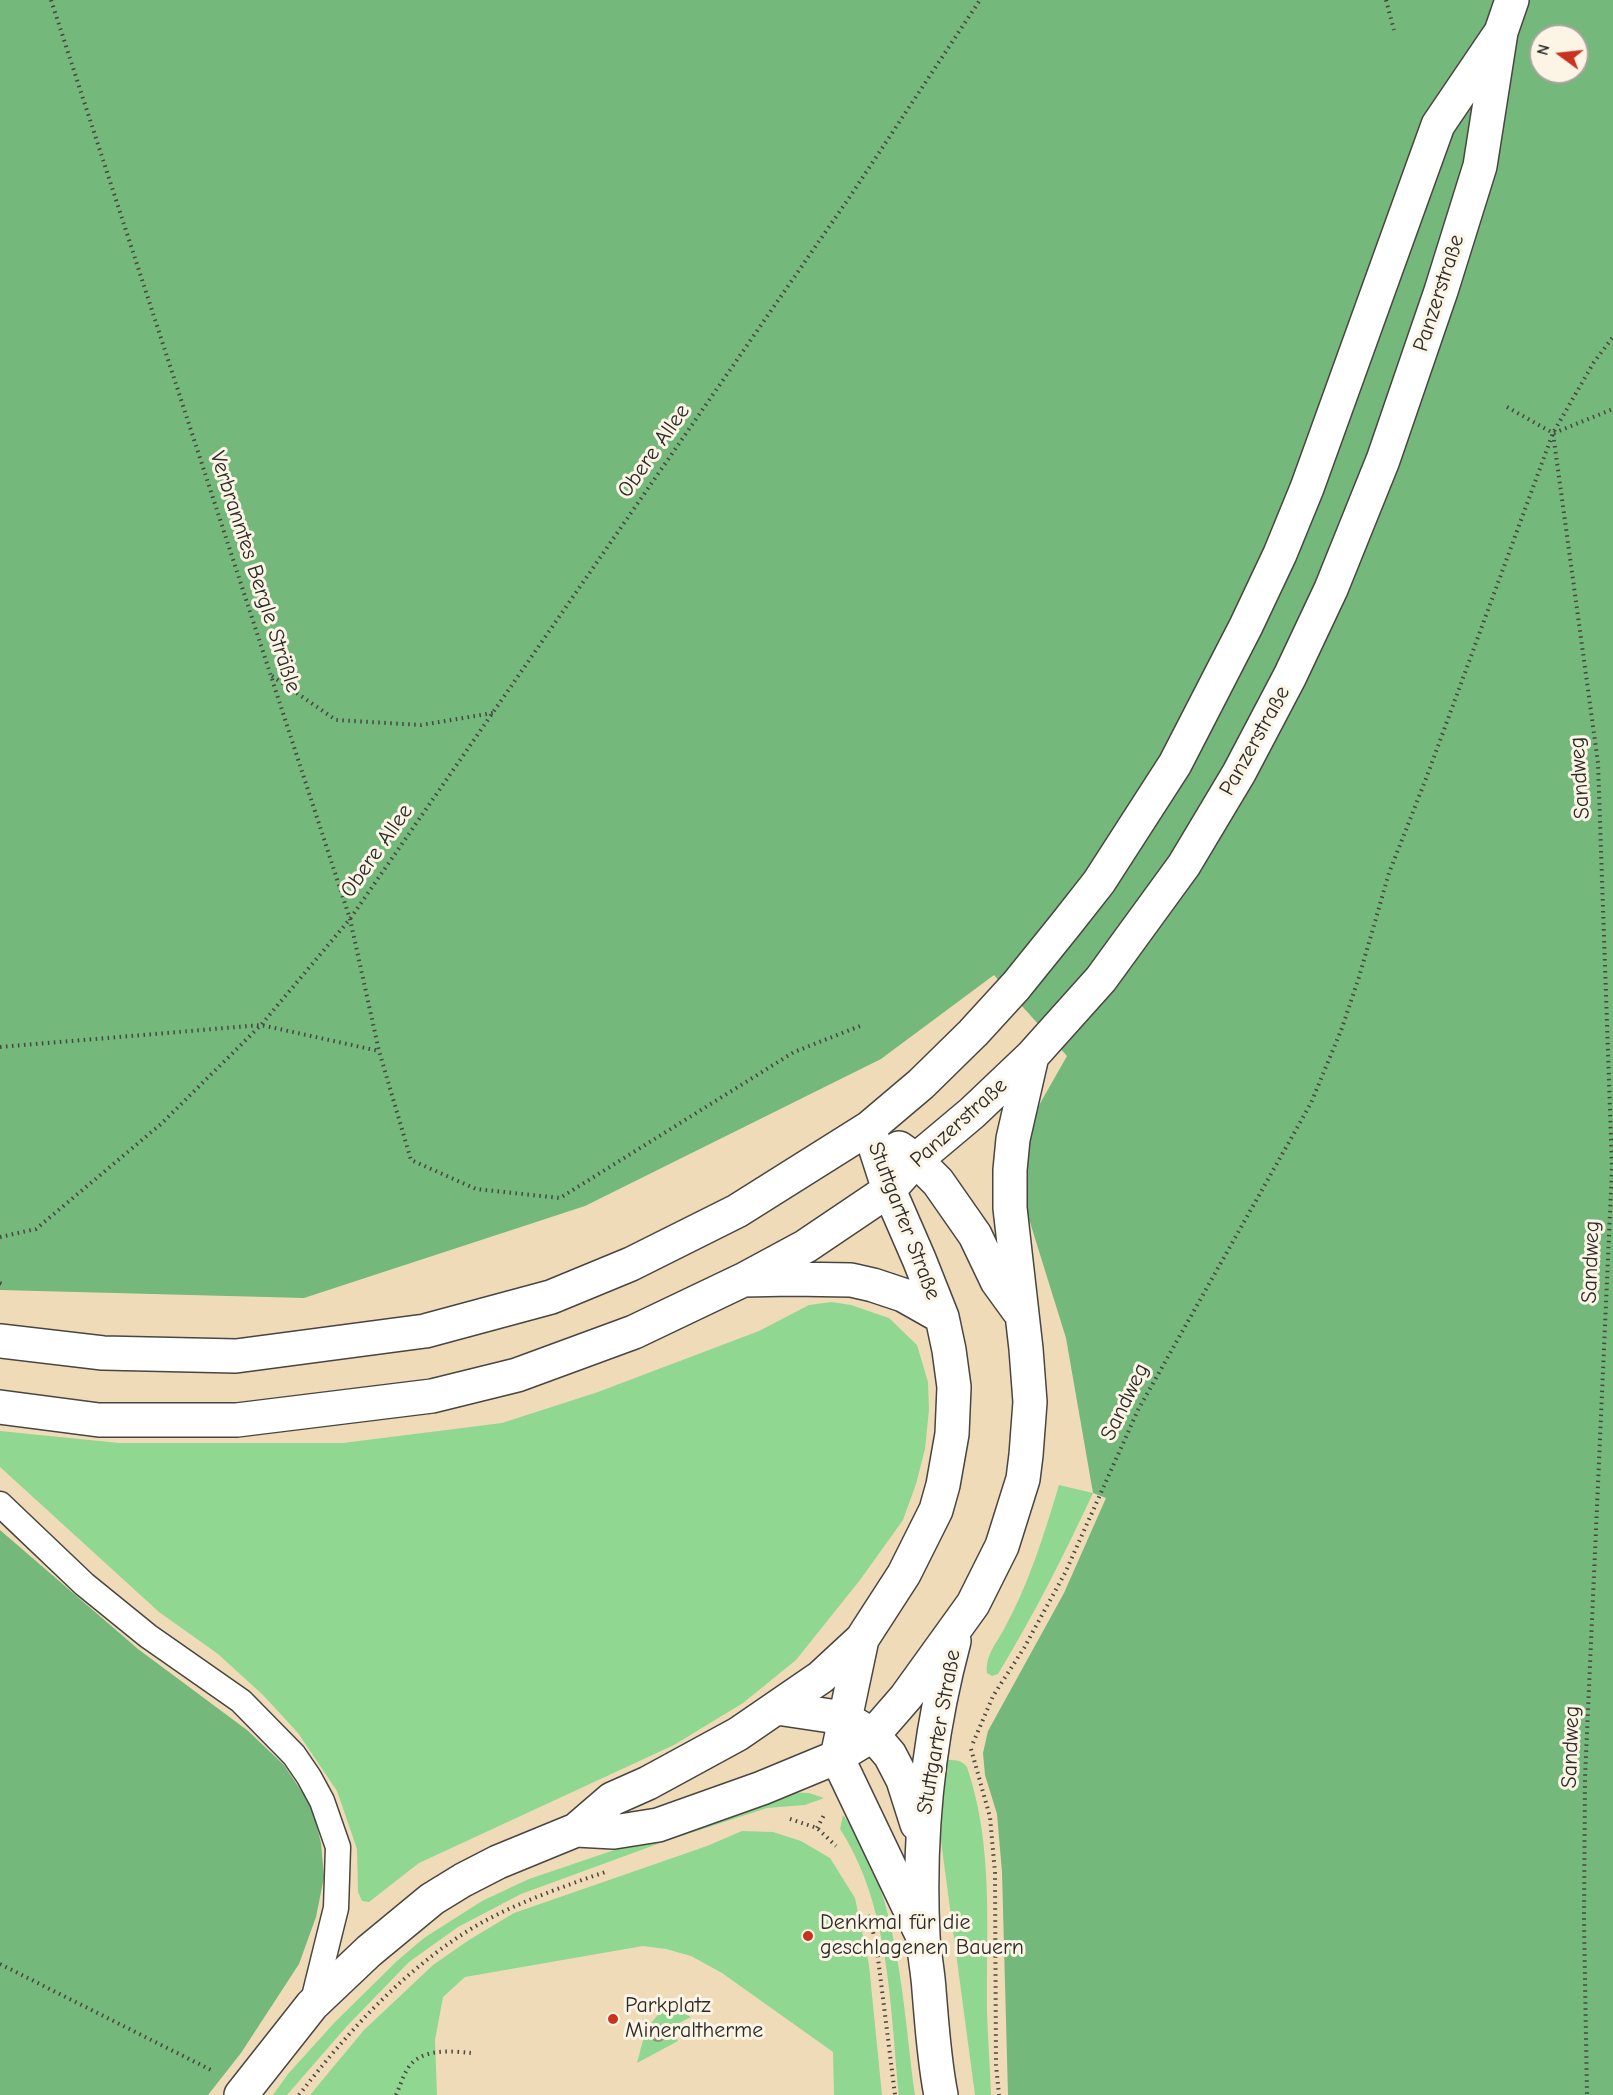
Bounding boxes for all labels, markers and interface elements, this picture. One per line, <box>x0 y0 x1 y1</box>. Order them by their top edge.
north arrow <box>1529 24 1589 84</box>
text: N <box>1534 42 1554 57</box>
street label: Panzerstraße <box>1408 231 1470 355</box>
street label: Obere Allee <box>612 399 696 503</box>
street label: Verbranntes Bergle Sträßle <box>204 448 306 696</box>
street label: Panzerstraße <box>1214 682 1296 800</box>
street label: Sandweg <box>1564 736 1596 820</box>
street label: Obere Allee <box>335 799 419 903</box>
street label: Panzerstraße <box>905 1073 1013 1173</box>
street label: Stuttgarter Straße <box>862 1138 946 1304</box>
street label: Sandweg <box>1576 1220 1606 1304</box>
street label: Sandweg <box>1095 1359 1155 1445</box>
street label: Stuttgarter Straße <box>912 1648 966 1816</box>
street label: Sandweg <box>1556 1705 1586 1789</box>
place label: Denkmal für die geschlagenen Bauern <box>820 1910 1024 1962</box>
marker: Denkmal für die geschlagenen Bauern <box>801 1929 815 1943</box>
place label: Parkplatz Mineraltherme <box>625 1993 763 2044</box>
marker: Parkplatz Mineraltherme <box>606 2012 620 2026</box>

